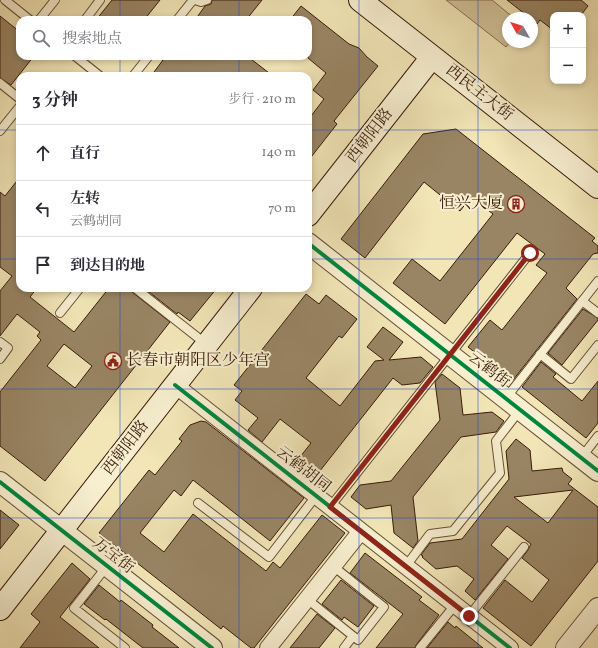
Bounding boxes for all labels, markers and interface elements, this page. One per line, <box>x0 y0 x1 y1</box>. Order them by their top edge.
north arrow <box>502 12 538 48</box>
map controls <box>550 12 586 84</box>
button: + <box>550 12 586 48</box>
search box <box>16 16 312 60</box>
icon: search <box>30 27 52 49</box>
text: 搜索地点 <box>62 29 122 50</box>
button: − <box>550 48 586 84</box>
street label: 西民主大街 <box>441 60 517 126</box>
text: 3 分钟 <box>32 89 78 112</box>
text: 步行 · 210 m <box>228 91 296 109</box>
street label: 西朝阳路 <box>342 104 398 168</box>
icon: ahead <box>32 142 54 164</box>
text: 直行 <box>70 144 100 165</box>
text: 140 m <box>262 144 296 162</box>
text: 左转 <box>70 189 100 210</box>
place label: 恒兴大厦 <box>439 193 503 215</box>
building icon: 恒兴大厦 <box>506 194 526 214</box>
icon: left <box>32 198 54 220</box>
text: 70 m <box>268 200 296 218</box>
text: 云鹤胡同 <box>70 213 122 231</box>
route start <box>521 244 539 262</box>
icon: arrive <box>32 254 54 276</box>
text: 到达目的地 <box>70 256 145 277</box>
street label: 云鹤街 <box>463 347 515 393</box>
place label: 长春市朝阳区少年宫 <box>126 350 270 372</box>
public building icon: 长春市朝阳区少年宫 <box>103 351 123 371</box>
street label: 西朝阳路 <box>98 416 154 480</box>
street label: 云鹤胡同 <box>271 442 335 498</box>
street label: 万宝街 <box>87 533 139 579</box>
route end <box>460 607 478 625</box>

